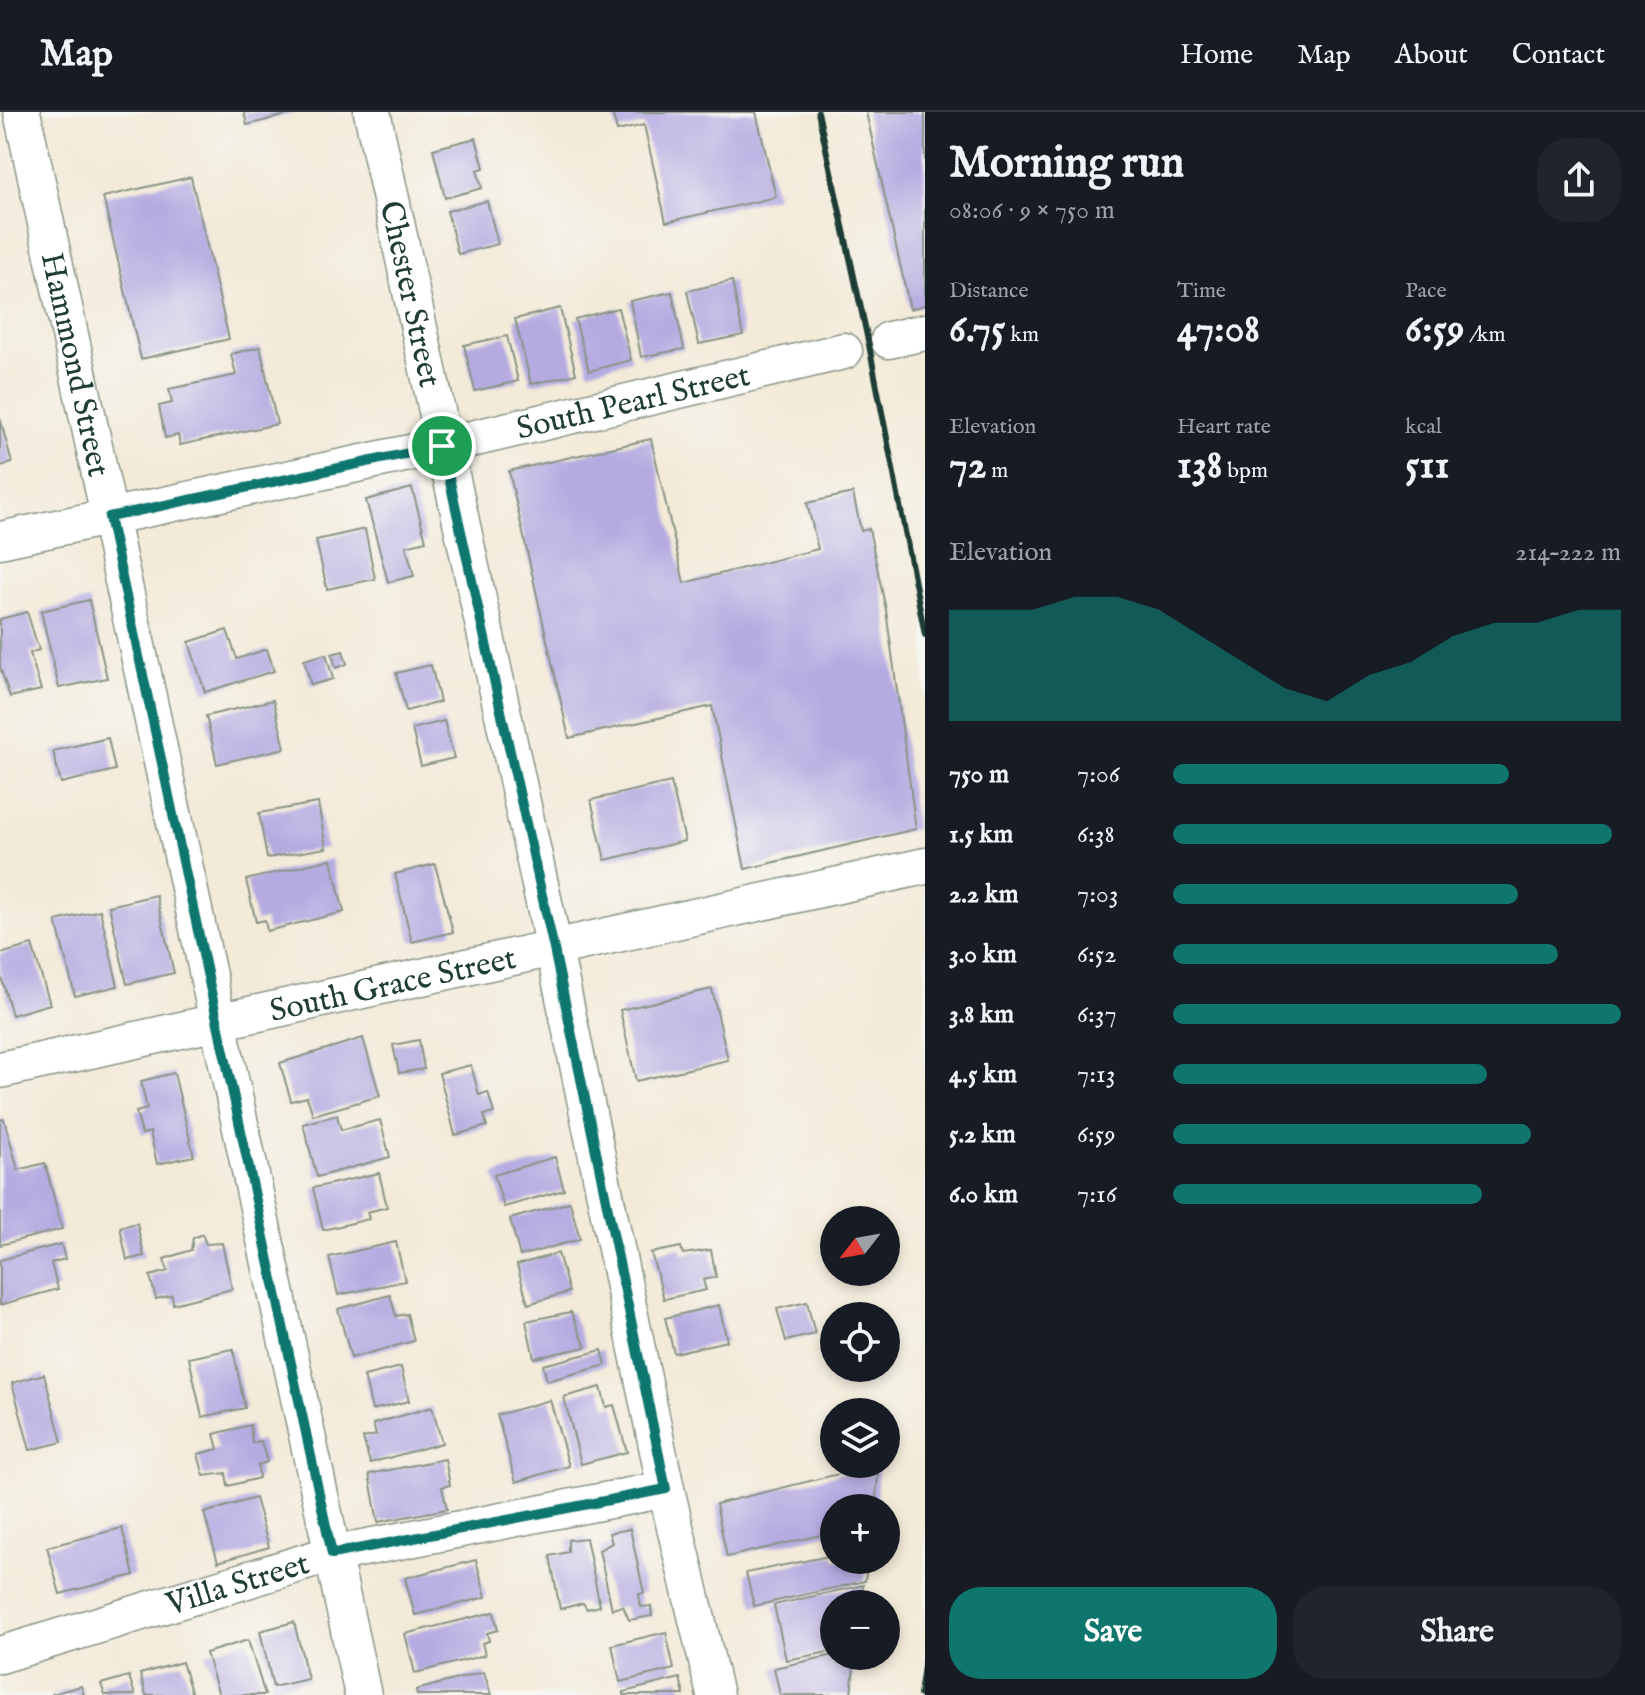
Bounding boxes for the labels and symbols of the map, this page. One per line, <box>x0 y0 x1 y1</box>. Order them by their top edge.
street label: Chester Street <box>369 197 449 391</box>
street label: Hammond Street <box>30 249 118 481</box>
street label: South Pearl Street <box>513 356 754 451</box>
pin <box>408 412 476 480</box>
street label: South Grace Street <box>266 939 520 1033</box>
north arrow <box>820 1206 900 1286</box>
street label: Villa Street <box>161 1544 314 1627</box>

